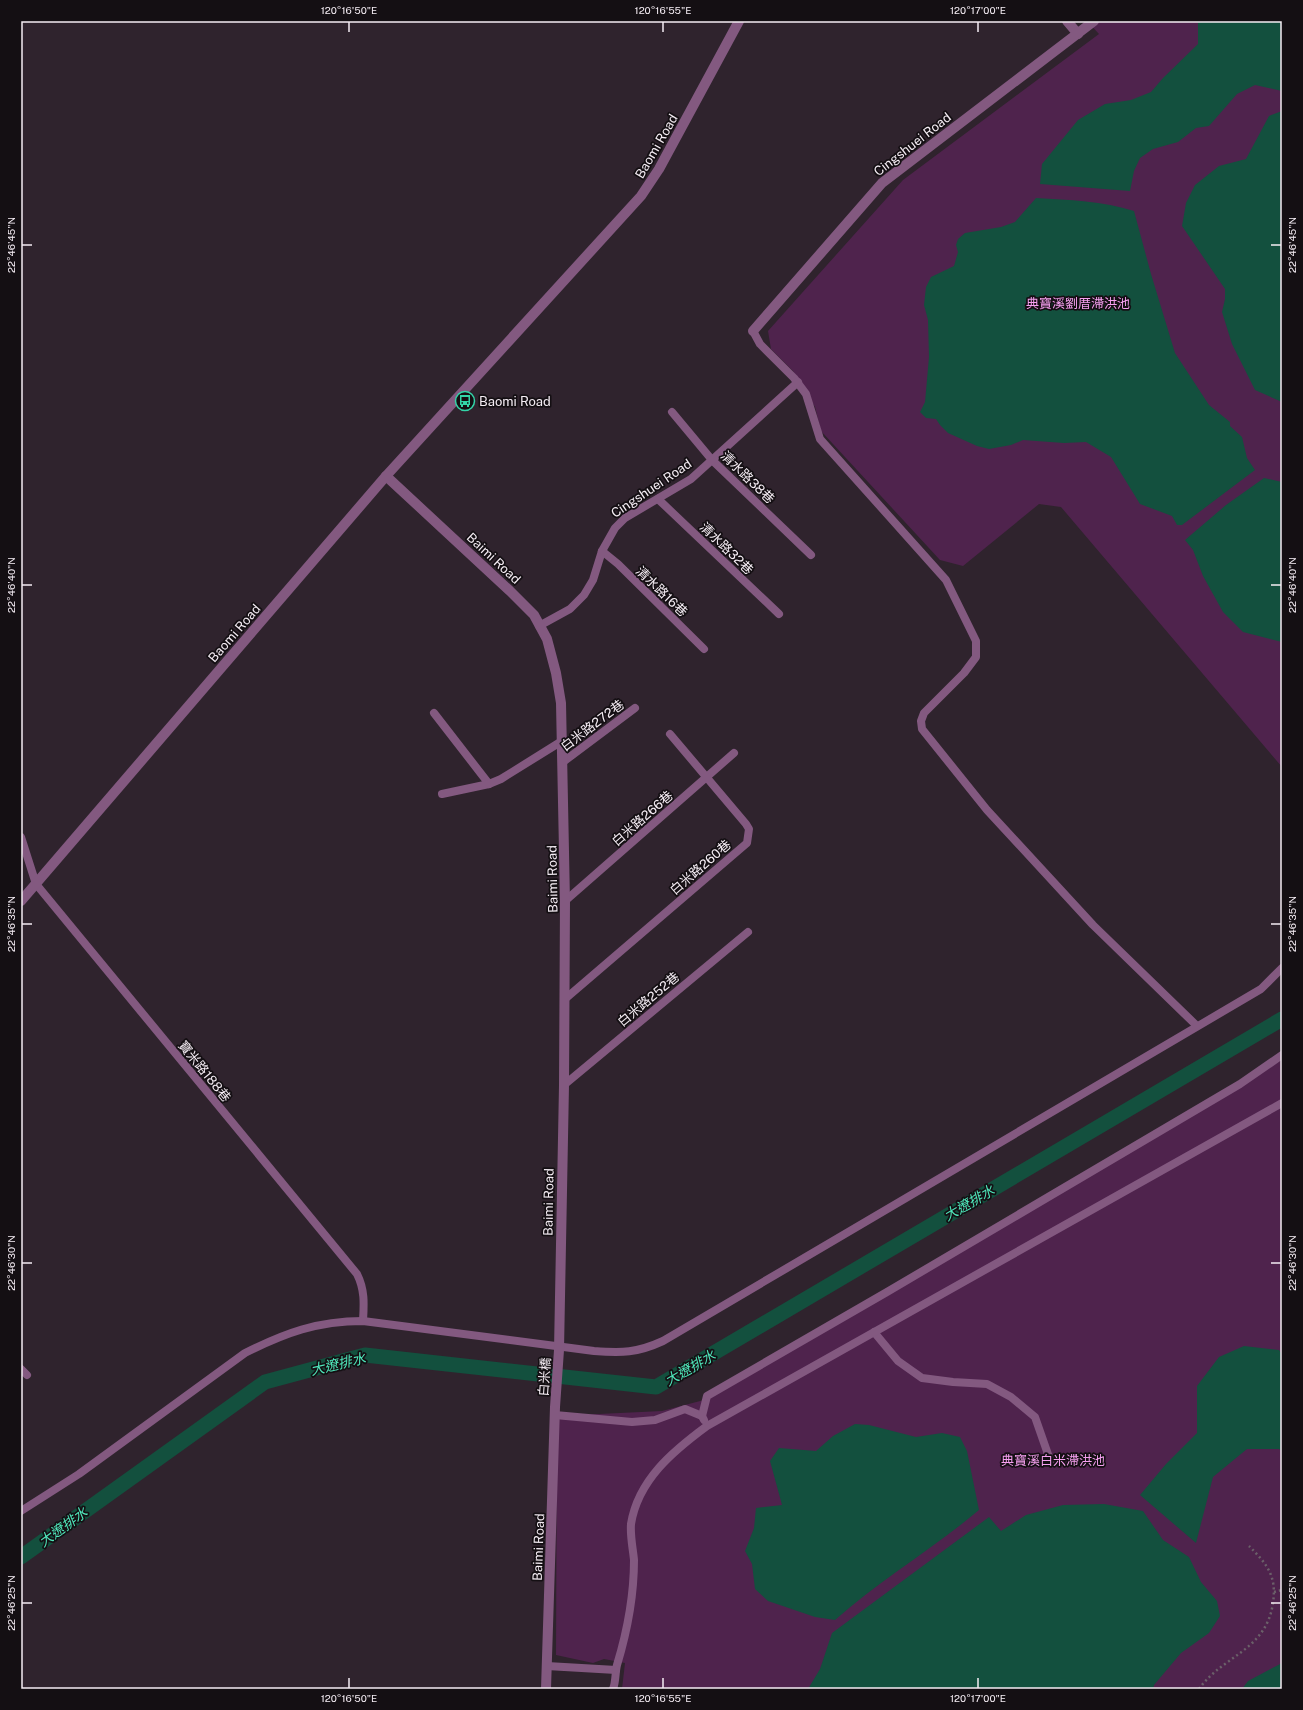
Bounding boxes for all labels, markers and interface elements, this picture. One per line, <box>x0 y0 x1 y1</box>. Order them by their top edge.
text: 120°16'50"E <box>321 4 377 16</box>
text: 120°16'55"E <box>635 4 691 16</box>
text: 120°17'00"E <box>950 4 1006 16</box>
street label: Cingshuei Road <box>871 110 954 179</box>
street label: Baomi Road <box>632 111 681 181</box>
text: 22°46'45"N <box>5 217 17 273</box>
text: 22°46'45"N <box>1286 217 1298 273</box>
park label: 典寶溪劉厝滯洪池 <box>1026 296 1130 311</box>
bus stop icon: Baomi Road <box>454 390 476 412</box>
place label: Baomi Road <box>479 394 551 409</box>
street label: 清水路38巷 <box>718 448 778 507</box>
street label: Cingshuei Road <box>608 456 694 521</box>
street label: 清水路32巷 <box>697 519 756 577</box>
street label: Baimi Road <box>464 530 524 587</box>
text: 22°46'40"N <box>5 557 17 613</box>
text: 22°46'40"N <box>1286 557 1298 613</box>
street label: 清水路16巷 <box>633 563 690 619</box>
street label: Baomi Road <box>205 601 264 665</box>
street label: 白米路272巷 <box>558 697 627 754</box>
street label: 白米路266巷 <box>609 788 676 849</box>
street label: 白米路260巷 <box>667 837 734 898</box>
street label: Baimi Road <box>544 845 561 913</box>
text: 22°46'35"N <box>5 896 17 952</box>
text: 22°46'35"N <box>1286 896 1298 952</box>
street label: 白米路252巷 <box>614 969 682 1029</box>
street label: 寶米路188巷 <box>175 1038 234 1105</box>
street label: Baimi Road <box>540 1168 557 1236</box>
water label: 大遼排水 <box>941 1182 998 1224</box>
text: 22°46'30"N <box>5 1235 17 1291</box>
text: 22°46'30"N <box>1286 1235 1298 1291</box>
water label: 大遼排水 <box>662 1347 719 1389</box>
water label: 大遼排水 <box>309 1350 368 1378</box>
street label: 白米橋 <box>536 1357 553 1397</box>
park label: 典寶溪白米滯洪池 <box>1001 1453 1105 1468</box>
water label: 大遼排水 <box>36 1503 91 1550</box>
street label: Baimi Road <box>530 1513 547 1581</box>
text: 22°46'25"N <box>5 1575 17 1631</box>
text: 22°46'25"N <box>1286 1575 1298 1631</box>
text: 120°16'50"E <box>321 1692 377 1704</box>
text: 120°16'55"E <box>635 1692 691 1704</box>
text: 120°17'00"E <box>950 1692 1006 1704</box>

